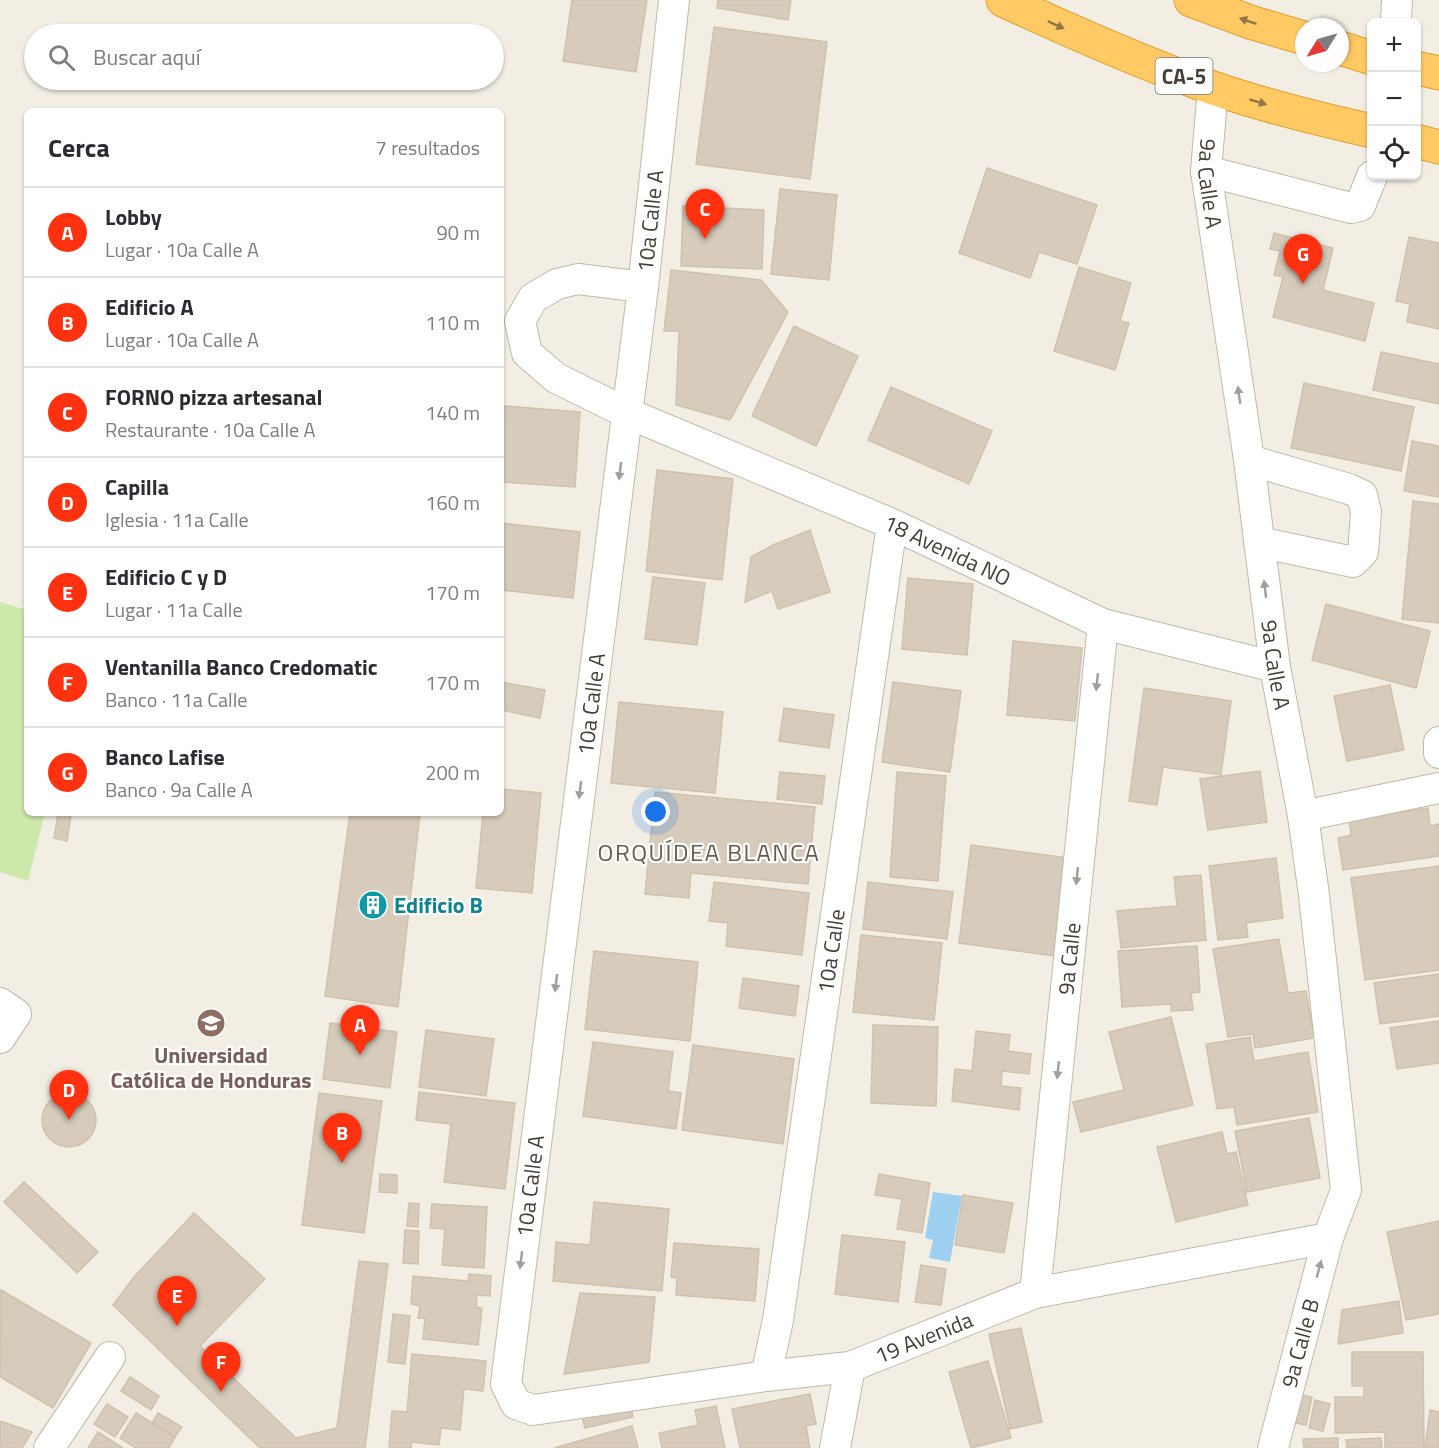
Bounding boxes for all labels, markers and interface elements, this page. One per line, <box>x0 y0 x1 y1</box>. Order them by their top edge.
one-way arrow <box>1239 15 1257 25</box>
north arrow <box>1295 18 1349 72</box>
map controls <box>1367 18 1421 180</box>
button: + <box>1367 18 1421 72</box>
one-way arrow <box>1048 20 1065 29</box>
search box <box>24 24 504 90</box>
text: Buscar aquí <box>93 40 201 74</box>
icon: search <box>45 41 78 74</box>
road number: CA-5 <box>1156 58 1212 94</box>
button: − <box>1367 72 1421 126</box>
one-way arrow <box>1249 98 1267 107</box>
button: locate <box>1367 126 1421 180</box>
text: Cerca <box>48 128 110 167</box>
text: 7 resultados <box>376 132 480 163</box>
street label: 9a Calle A <box>1189 137 1231 231</box>
street label: 10a Calle A <box>628 168 672 274</box>
pin: C <box>686 190 724 239</box>
text: Lobby <box>105 200 162 234</box>
text: A <box>61 217 74 248</box>
text: 90 m <box>436 217 480 248</box>
text: Lugar · 10a Calle A <box>105 234 259 265</box>
pin: G <box>1284 234 1322 284</box>
text: Edificio A <box>105 290 194 324</box>
text: B <box>61 307 74 338</box>
text: 110 m <box>425 307 480 338</box>
text: Lugar · 10a Calle A <box>105 324 259 355</box>
text: FORNO pizza artesanal <box>105 380 322 414</box>
one-way arrow <box>1235 386 1244 405</box>
text: C <box>62 397 73 428</box>
text: 140 m <box>425 397 480 428</box>
text: Restaurante · 10a Calle A <box>105 414 315 445</box>
one-way arrow <box>615 462 624 481</box>
text: Capilla <box>105 470 169 504</box>
text: D <box>61 487 74 518</box>
text: 160 m <box>425 487 480 518</box>
text: Iglesia · 11a Calle <box>105 504 249 535</box>
street label: 18 Avenida NO <box>879 505 1017 595</box>
text: Edificio C y D <box>105 560 227 594</box>
text: E <box>62 577 73 608</box>
text: 170 m <box>425 577 480 608</box>
one-way arrow <box>1261 579 1270 598</box>
text: Lugar · 11a Calle <box>105 594 243 625</box>
street label: 9a Calle A <box>1252 618 1300 713</box>
text: Ventanilla Banco Credomatic <box>105 650 377 684</box>
street label: 10a Calle A <box>568 651 614 757</box>
text: F <box>62 667 73 698</box>
text: 170 m <box>425 667 480 698</box>
one-way arrow <box>1092 672 1102 691</box>
text: Banco · 11a Calle <box>105 684 247 715</box>
text: Banco Lafise <box>105 740 225 774</box>
text: G <box>61 757 74 788</box>
text: 200 m <box>425 757 480 788</box>
text: Banco · 9a Calle A <box>105 774 253 805</box>
one-way arrow <box>575 780 585 799</box>
your location <box>641 797 670 826</box>
district label: ORQUÍDEA BLANCA <box>598 834 820 870</box>
one-way arrow <box>1072 866 1082 885</box>
place label: Edificio B <box>394 888 483 922</box>
building icon: Edificio B <box>357 889 389 921</box>
street label: 10a Calle <box>808 907 854 995</box>
street label: 9a Calle <box>1048 921 1090 997</box>
one-way arrow <box>551 974 560 993</box>
pin: A <box>340 1006 380 1055</box>
school or university icon: Universidad Católica de Honduras <box>195 1007 227 1039</box>
place label: Universidad Católica de Honduras <box>110 1038 312 1097</box>
one-way arrow <box>1053 1060 1062 1079</box>
pin: D <box>50 1070 88 1120</box>
pin: B <box>322 1114 362 1163</box>
street label: 10a Calle A <box>507 1133 553 1239</box>
one-way arrow <box>516 1250 526 1269</box>
one-way arrow <box>1315 1260 1325 1279</box>
pin: E <box>158 1276 196 1326</box>
street label: 9a Calle B <box>1272 1295 1328 1391</box>
street label: 19 Avenida <box>870 1303 978 1372</box>
pin: F <box>202 1342 240 1392</box>

